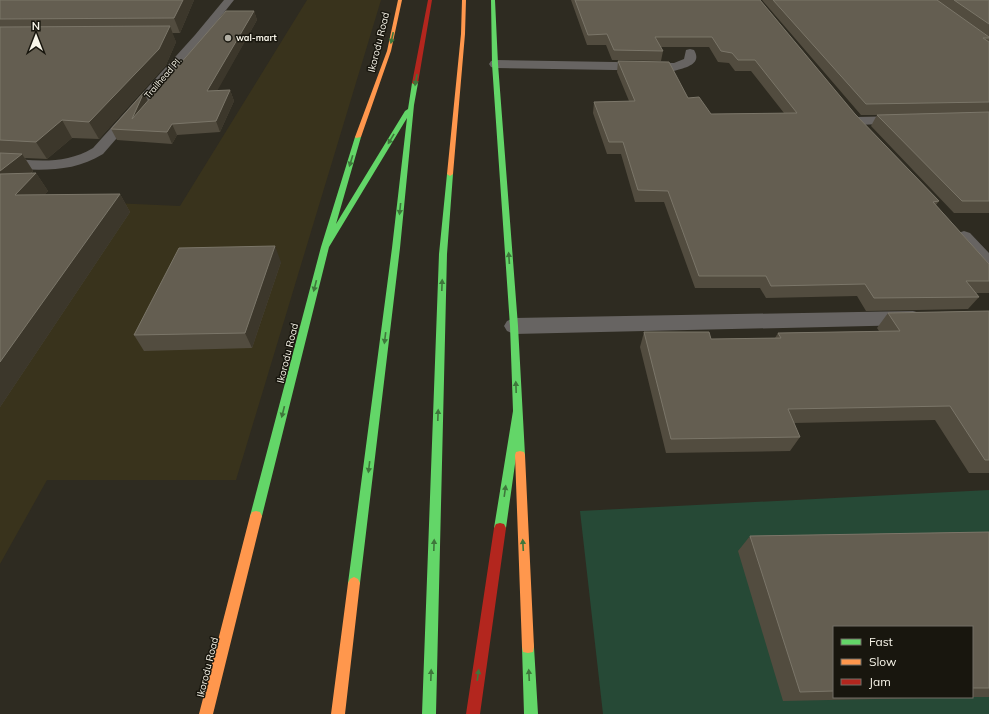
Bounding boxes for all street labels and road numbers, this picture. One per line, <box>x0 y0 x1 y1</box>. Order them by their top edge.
street label: Ikorodu Road <box>365 11 392 74</box>
street label: Trailhead Pl. <box>142 55 184 101</box>
street label: Ikorodu Road <box>274 322 301 385</box>
street label: Ikorodu Road <box>194 636 221 699</box>

